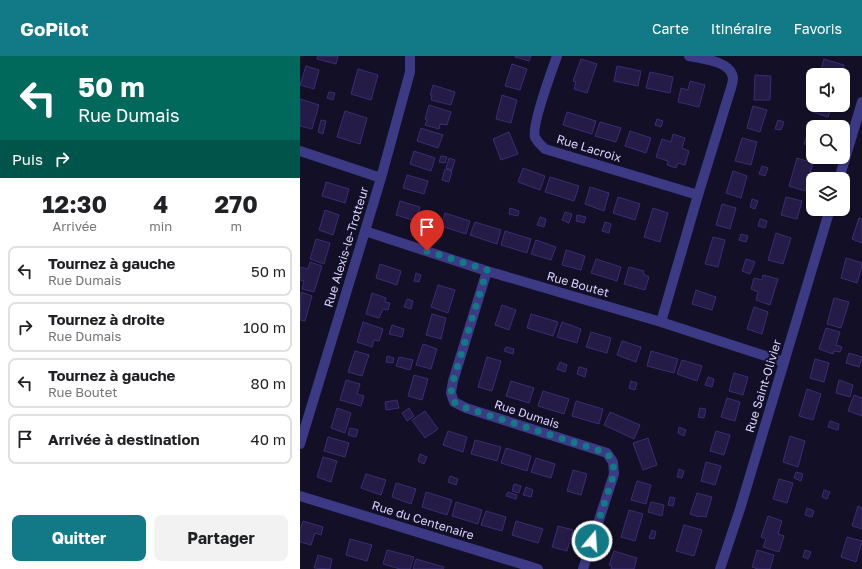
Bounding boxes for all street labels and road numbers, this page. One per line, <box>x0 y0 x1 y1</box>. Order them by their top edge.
street label: Rue Lacroix <box>555 131 624 165</box>
street label: Rue Alexis-le-Trotteur <box>320 184 372 309</box>
street label: Rue Boutet <box>545 268 611 300</box>
street label: Rue Saint-Olivier <box>742 337 784 434</box>
street label: Rue Dumais <box>492 396 562 432</box>
street label: Rue du Centenaire <box>370 497 476 543</box>

